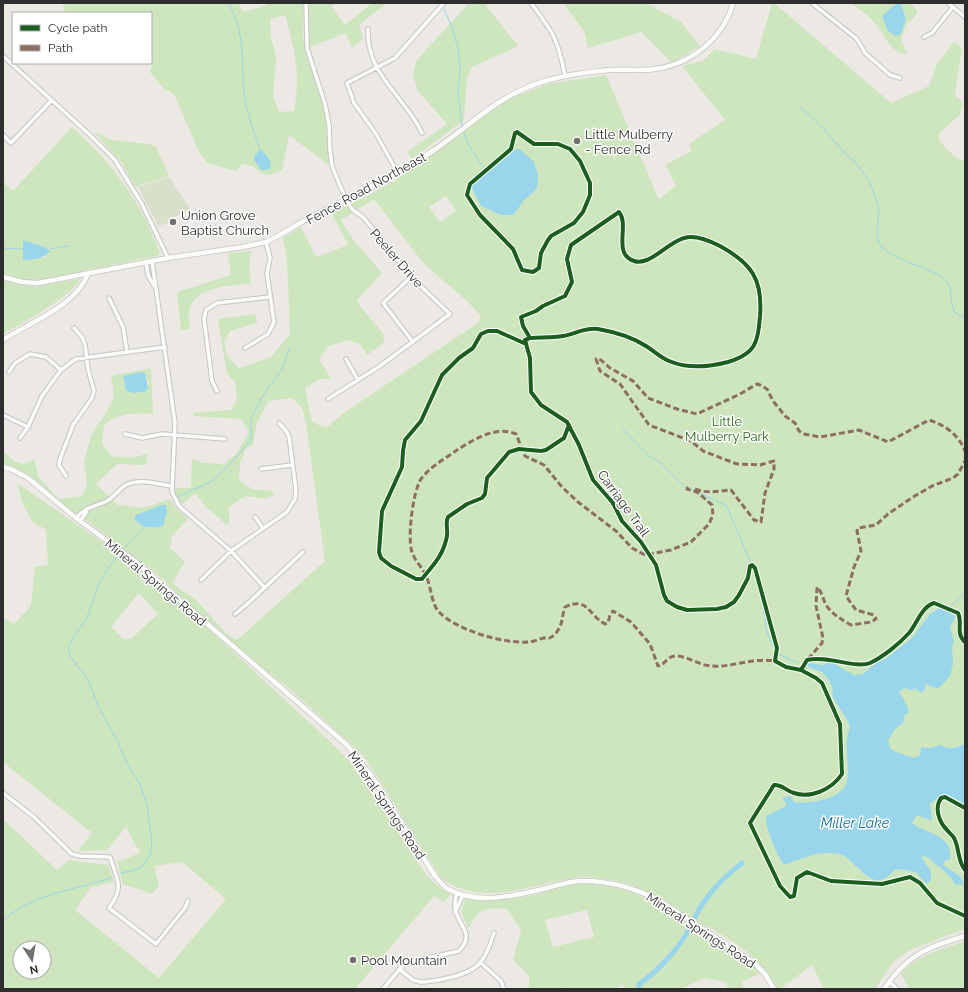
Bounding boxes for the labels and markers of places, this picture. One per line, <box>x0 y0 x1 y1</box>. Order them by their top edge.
place label: Little Mulberry - Fence Rd <box>585 127 673 157</box>
marker: Little Mulberry - Fence Rd <box>572 136 582 146</box>
place label: Union Grove Baptist Church <box>181 208 269 238</box>
marker: Union Grove Baptist Church <box>168 217 178 227</box>
place label: Pool Mountain <box>361 953 447 968</box>
marker: Pool Mountain <box>348 955 358 965</box>

